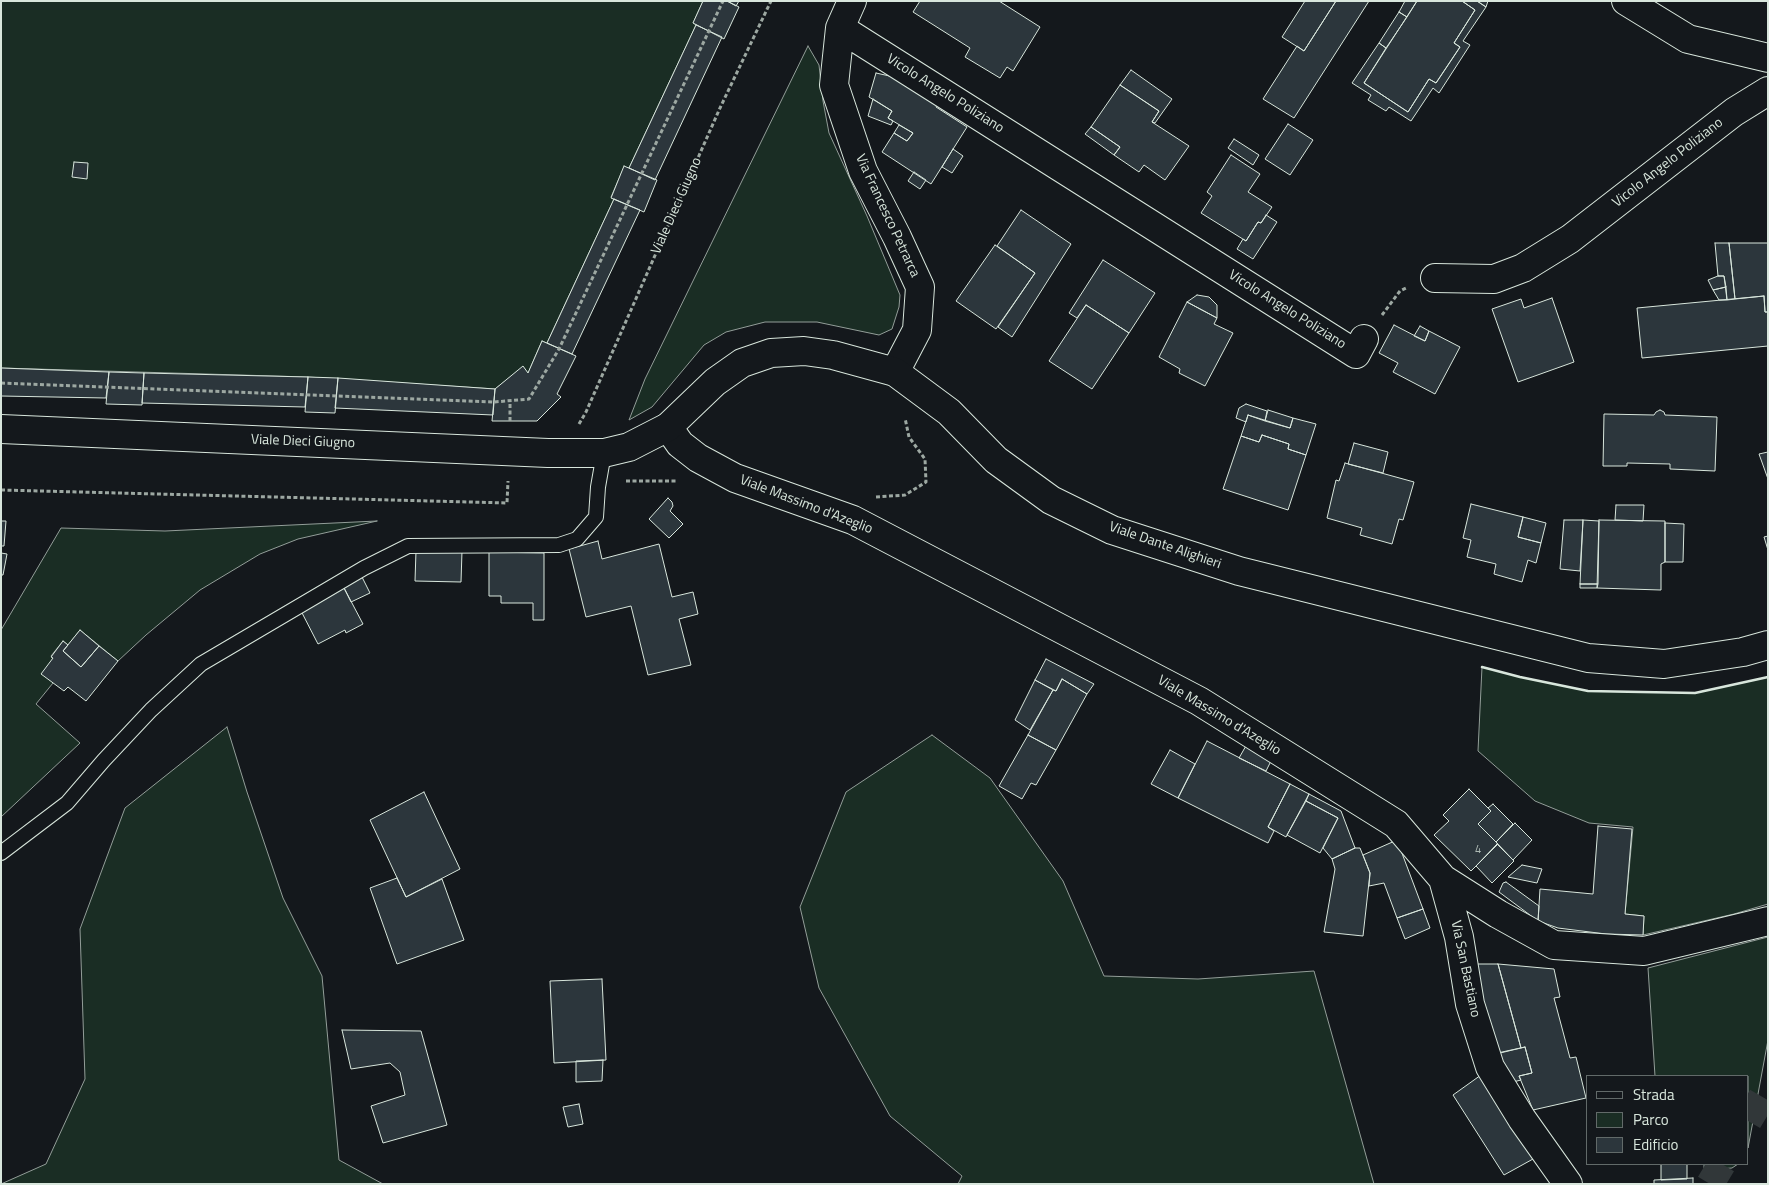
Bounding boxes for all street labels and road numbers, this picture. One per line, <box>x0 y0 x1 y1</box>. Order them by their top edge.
street label: Vicolo Angelo Poliziano <box>883 51 1007 137</box>
street label: Vicolo Angelo Poliziano <box>1609 115 1727 211</box>
street label: Via Francesco Petrarca <box>851 152 923 280</box>
street label: Viale Dieci Giugno <box>648 155 706 257</box>
street label: Vicolo Angelo Poliziano <box>1225 267 1349 353</box>
street label: Viale Dieci Giugno <box>251 432 355 452</box>
street label: Viale Massimo d'Azeglio <box>737 472 875 538</box>
street label: Viale Dante Alighieri <box>1107 519 1223 573</box>
street label: Viale Massimo d'Azeglio <box>1154 672 1284 760</box>
street label: Via San Bastiano <box>1447 919 1483 1019</box>

